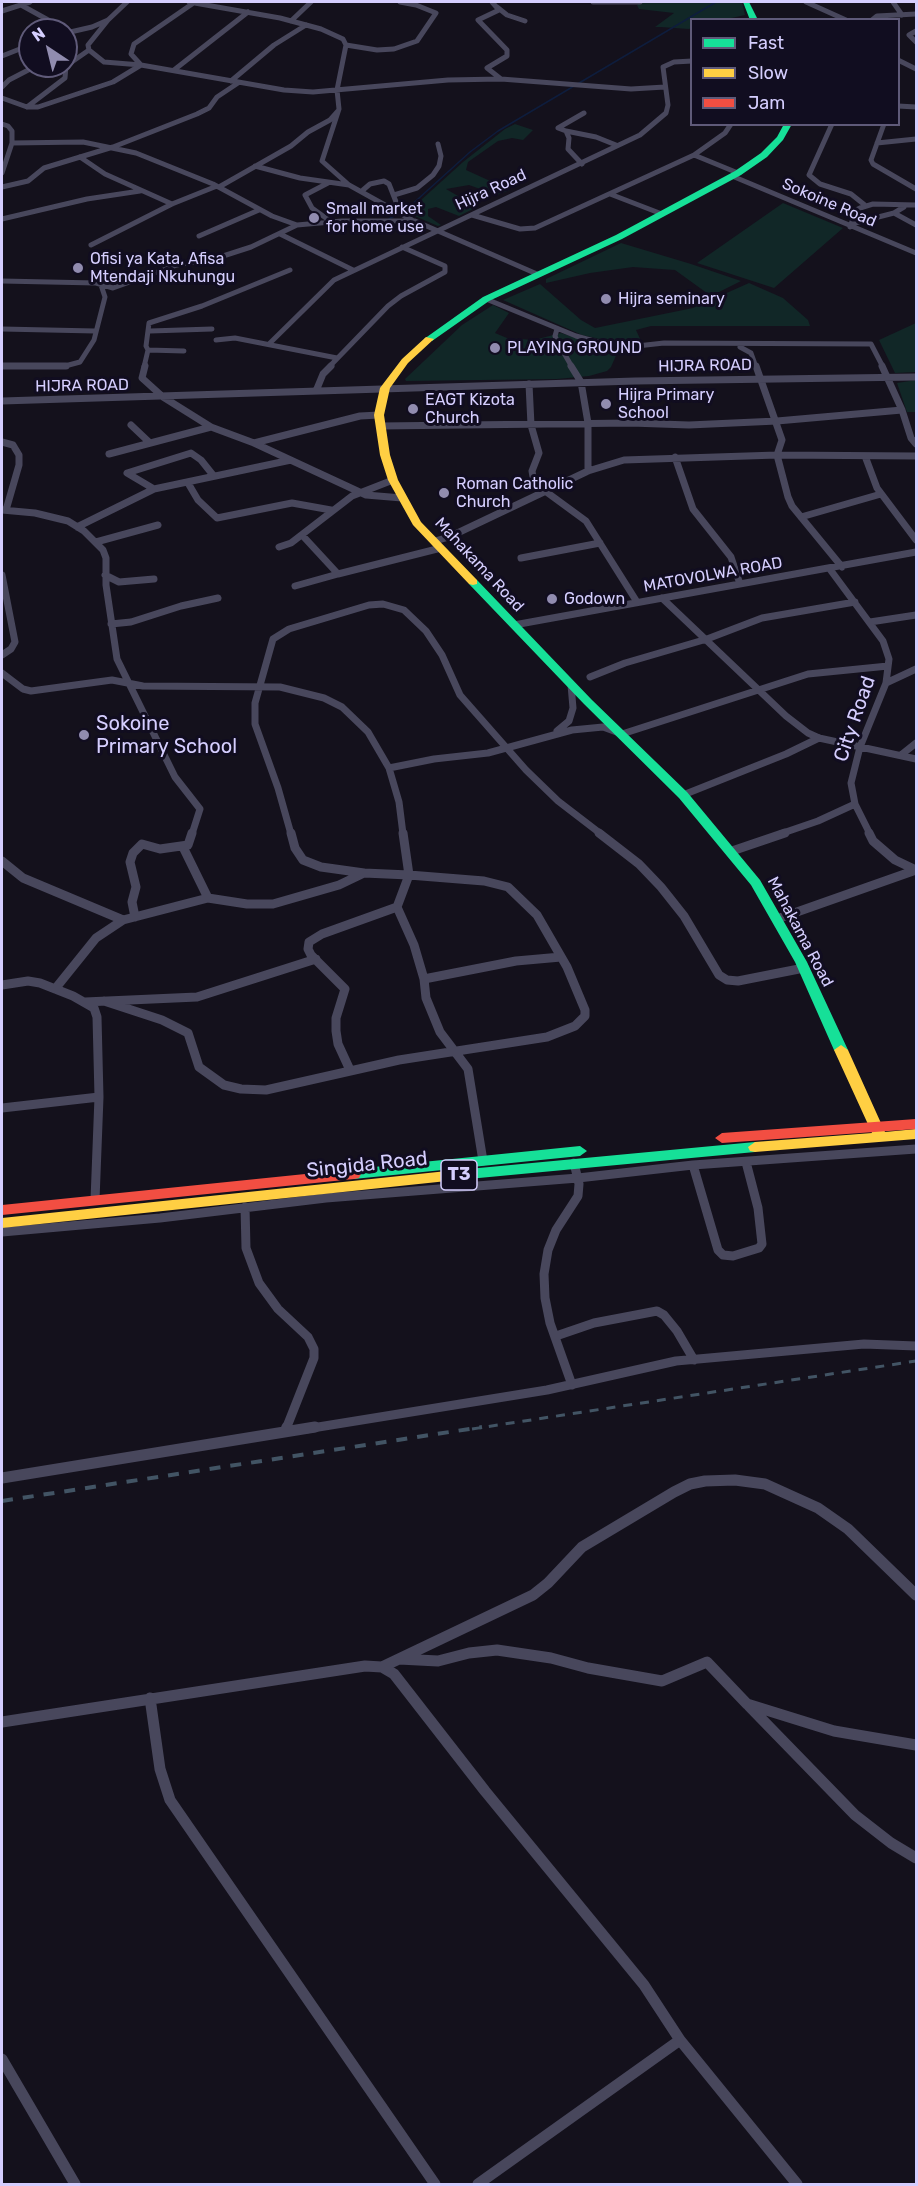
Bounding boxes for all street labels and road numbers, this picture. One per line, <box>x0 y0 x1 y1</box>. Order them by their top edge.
street label: Hijra Road <box>453 165 529 215</box>
street label: Sokoine Road <box>779 175 879 231</box>
street label: HIJRA ROAD <box>658 356 752 376</box>
street label: HIJRA ROAD <box>35 376 129 396</box>
street label: Mahakama Road <box>430 514 528 616</box>
street label: MATOVOLWA ROAD <box>642 553 784 597</box>
street label: City Road <box>829 673 881 765</box>
street label: Mahakama Road <box>763 874 837 990</box>
street label: Singida Road <box>305 1147 429 1183</box>
road number: T3 <box>441 1160 477 1190</box>

